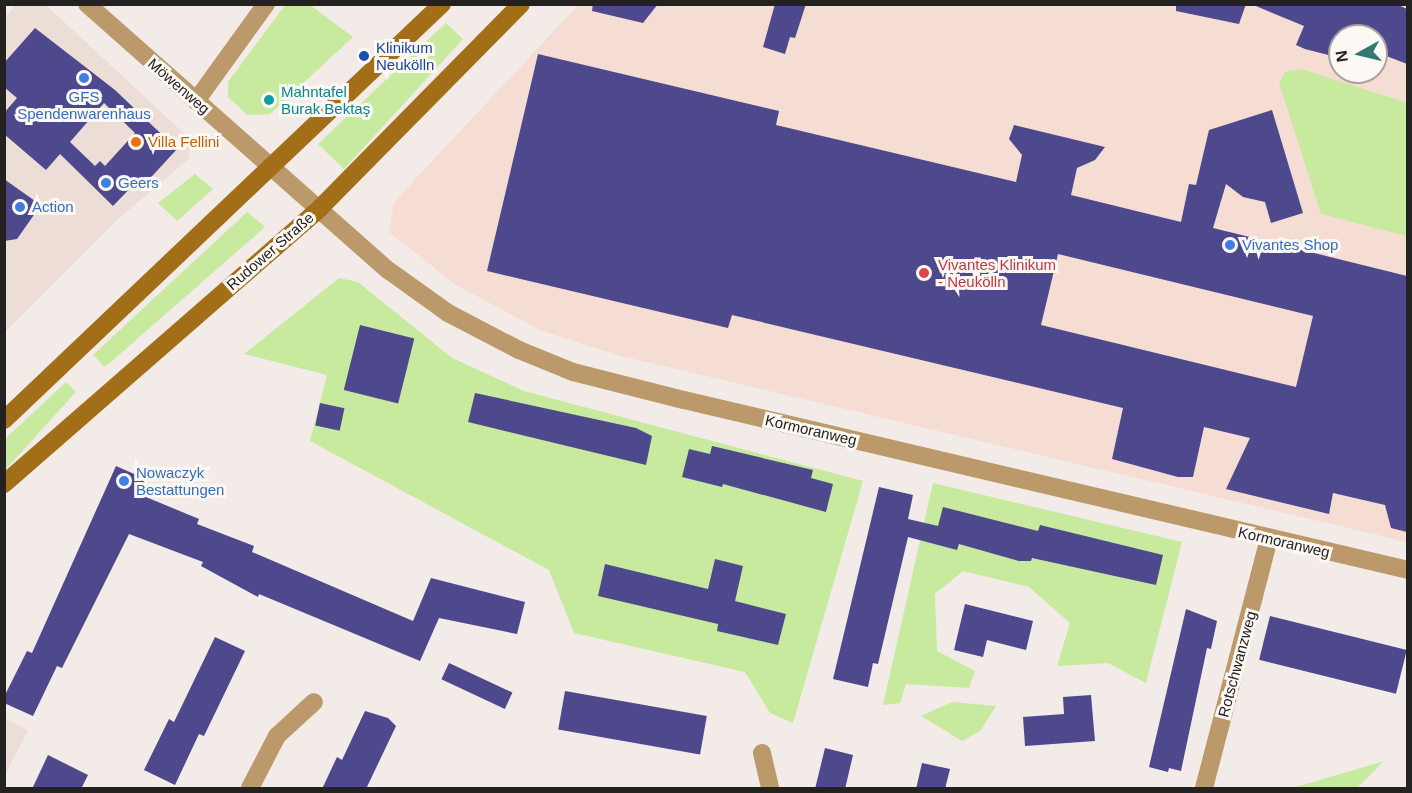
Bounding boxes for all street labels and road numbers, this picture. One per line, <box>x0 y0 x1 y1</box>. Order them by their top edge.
street label: Möwenweg <box>144 54 214 118</box>
street label: Rudower Straße <box>223 208 317 294</box>
street label: Kormoranweg <box>763 411 859 449</box>
street label: Kormoranweg <box>1236 523 1332 561</box>
street label: Rotschwanzweg <box>1214 609 1260 719</box>

